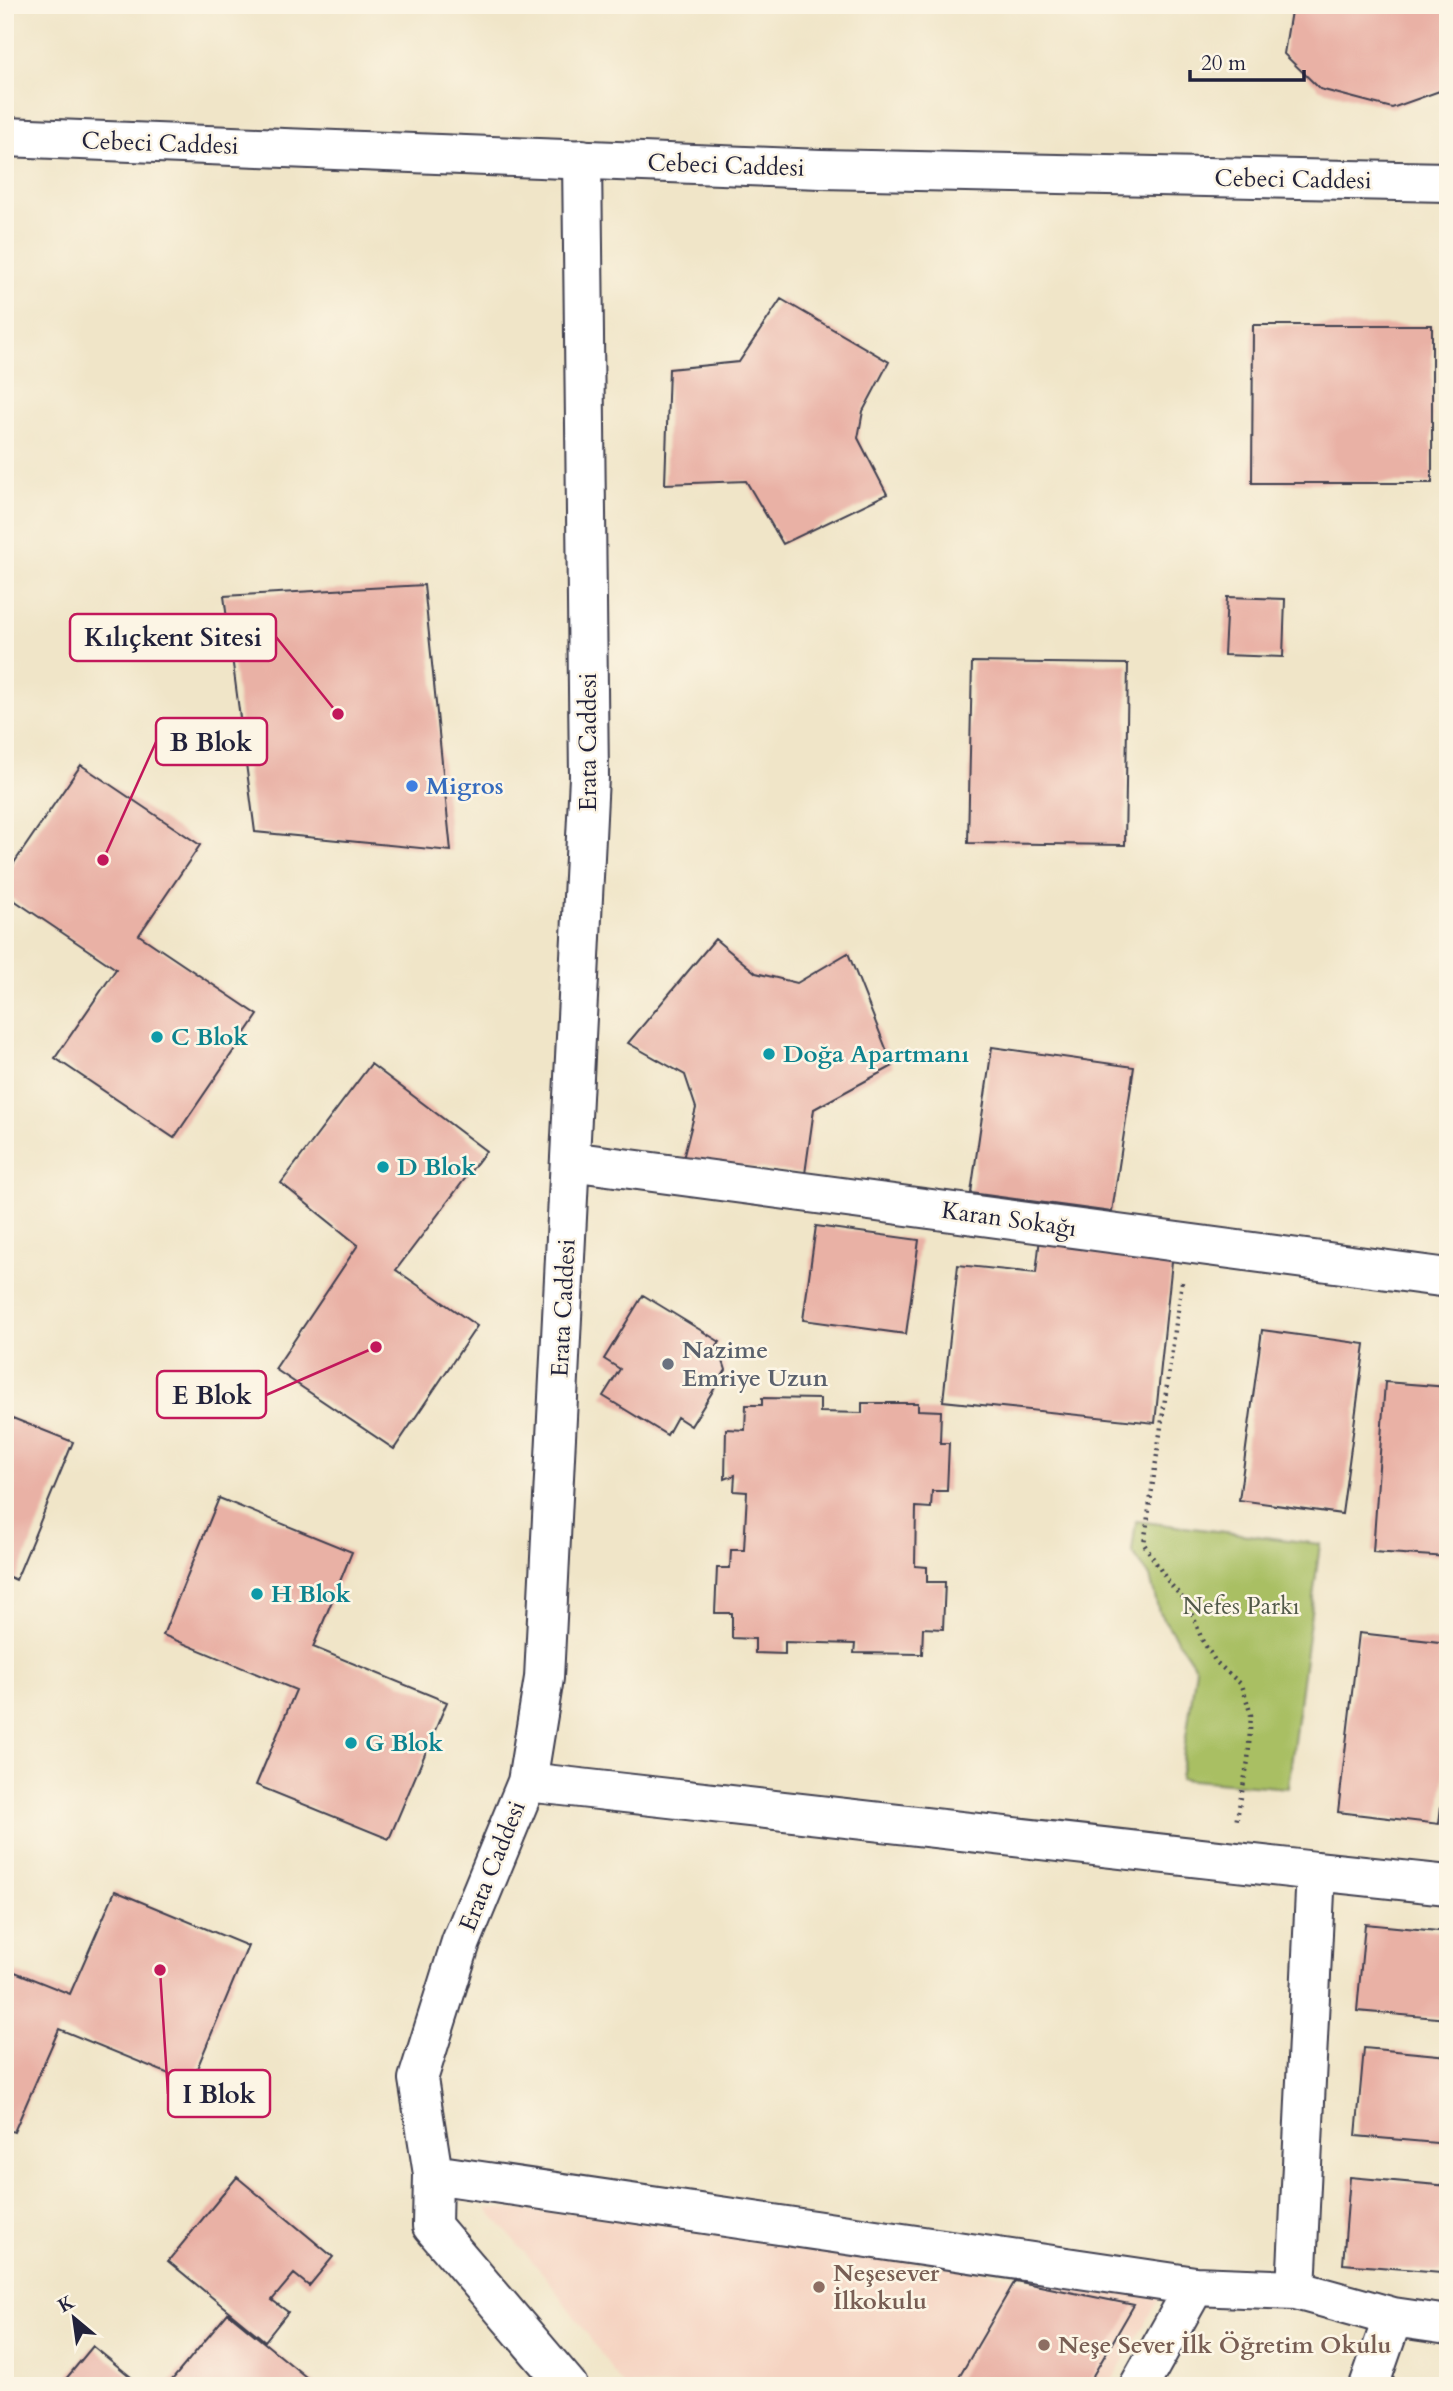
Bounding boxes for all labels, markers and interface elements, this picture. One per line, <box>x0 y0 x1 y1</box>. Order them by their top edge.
scale bar <box>1190 38 1304 82</box>
text: 20 m <box>1201 49 1246 78</box>
street label: Cebeci Caddesi <box>81 124 239 163</box>
street label: Cebeci Caddesi <box>647 146 805 185</box>
street label: Cebeci Caddesi <box>1214 162 1372 197</box>
callout: Kılıçkent Sitesi <box>70 614 276 661</box>
text: Kılıçkent Sitesi <box>84 620 262 655</box>
street label: Erata Caddesi <box>572 673 605 811</box>
callout: B Blok <box>156 718 267 765</box>
text: B Blok <box>170 725 253 760</box>
place label: Migros <box>426 770 504 803</box>
marker: Migros <box>404 778 420 794</box>
place label: C Blok <box>171 1021 248 1054</box>
marker: C Blok <box>149 1029 165 1045</box>
place label: Doğa Apartmanı <box>783 1038 969 1071</box>
marker: Doğa Apartmanı <box>761 1046 777 1062</box>
place label: D Blok <box>397 1151 476 1184</box>
marker: D Blok <box>375 1159 391 1175</box>
street label: Karan Sokağı <box>939 1194 1079 1245</box>
street label: Erata Caddesi <box>543 1238 584 1378</box>
place label: Nazime Emriye Uzun <box>682 1334 829 1395</box>
marker: Nazime Emriye Uzun <box>660 1356 676 1372</box>
callout: E Blok <box>157 1371 266 1418</box>
text: E Blok <box>172 1378 253 1413</box>
place label: H Blok <box>271 1578 351 1611</box>
marker: H Blok <box>249 1586 265 1602</box>
park label: Nefes Parkı <box>1183 1590 1300 1623</box>
place label: G Blok <box>365 1727 443 1760</box>
marker: G Blok <box>343 1735 359 1751</box>
street label: Erata Caddesi <box>451 1796 534 1936</box>
callout: I Blok <box>168 2070 270 2117</box>
text: I Blok <box>182 2077 257 2112</box>
place label: Neşesever İlkokulu <box>833 2257 940 2318</box>
marker: Neşesever İlkokulu <box>811 2279 827 2295</box>
north arrow <box>38 2282 108 2352</box>
text: K <box>53 2289 80 2319</box>
place label: Neşe Sever İlk Öğretim Okulu <box>1058 2329 1392 2362</box>
marker: Neşe Sever İlk Öğretim Okulu <box>1036 2337 1052 2353</box>

